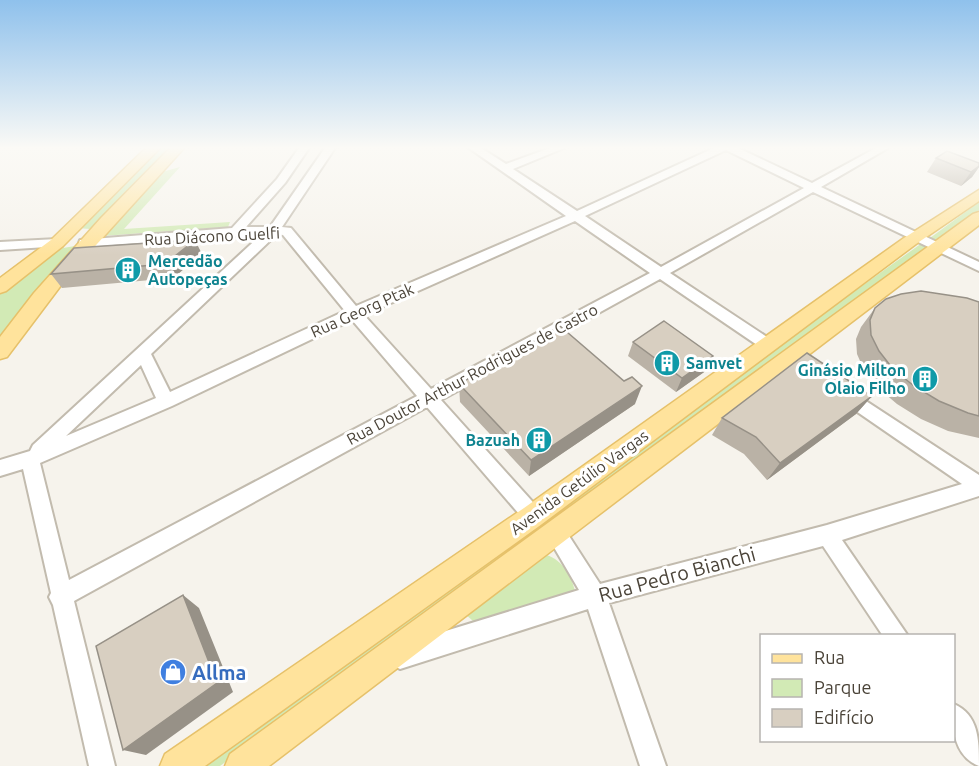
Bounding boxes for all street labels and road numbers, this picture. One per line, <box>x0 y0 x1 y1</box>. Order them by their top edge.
street label: Rua Diácono Guelfi <box>144 223 280 249</box>
street label: Rua Georg Ptak <box>308 279 416 341</box>
street label: Rua Doutor Arthur Rodrigues de Castro <box>343 300 601 448</box>
street label: Avenida Getúlio Vargas <box>507 426 651 538</box>
street label: Rua Pedro Bianchi <box>596 542 758 606</box>

